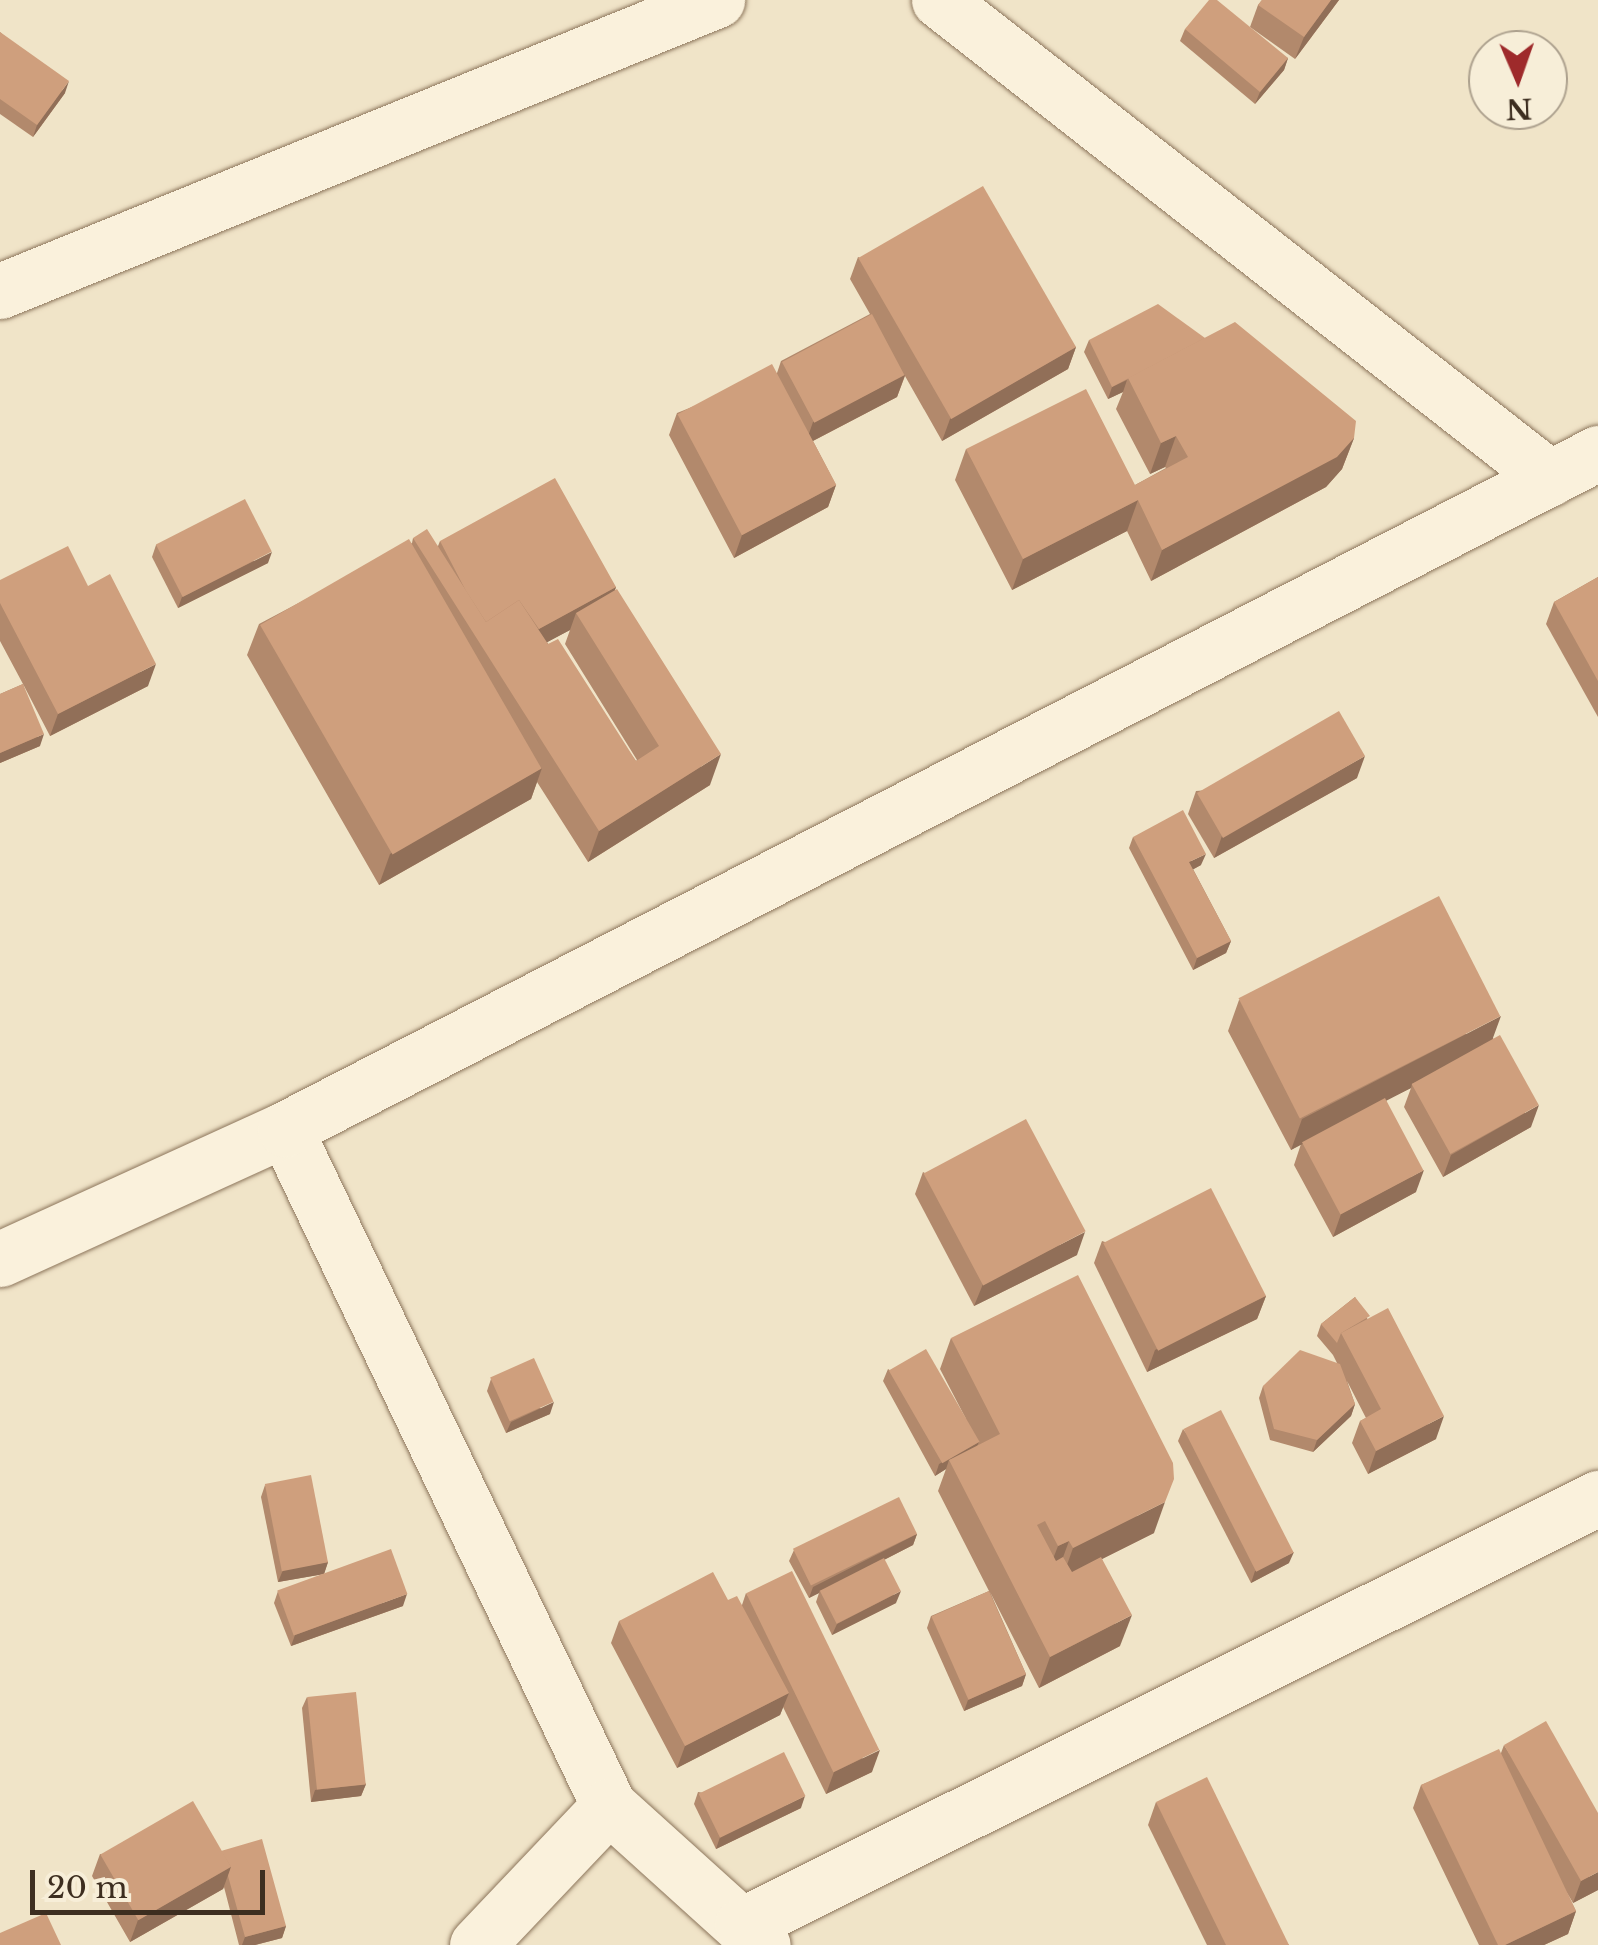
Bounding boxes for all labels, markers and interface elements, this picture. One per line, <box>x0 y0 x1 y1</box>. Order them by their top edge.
north arrow <box>1468 30 1568 130</box>
text: N <box>1505 91 1533 126</box>
scale bar <box>35 1850 270 1912</box>
text: 20 m <box>47 1869 128 1906</box>

